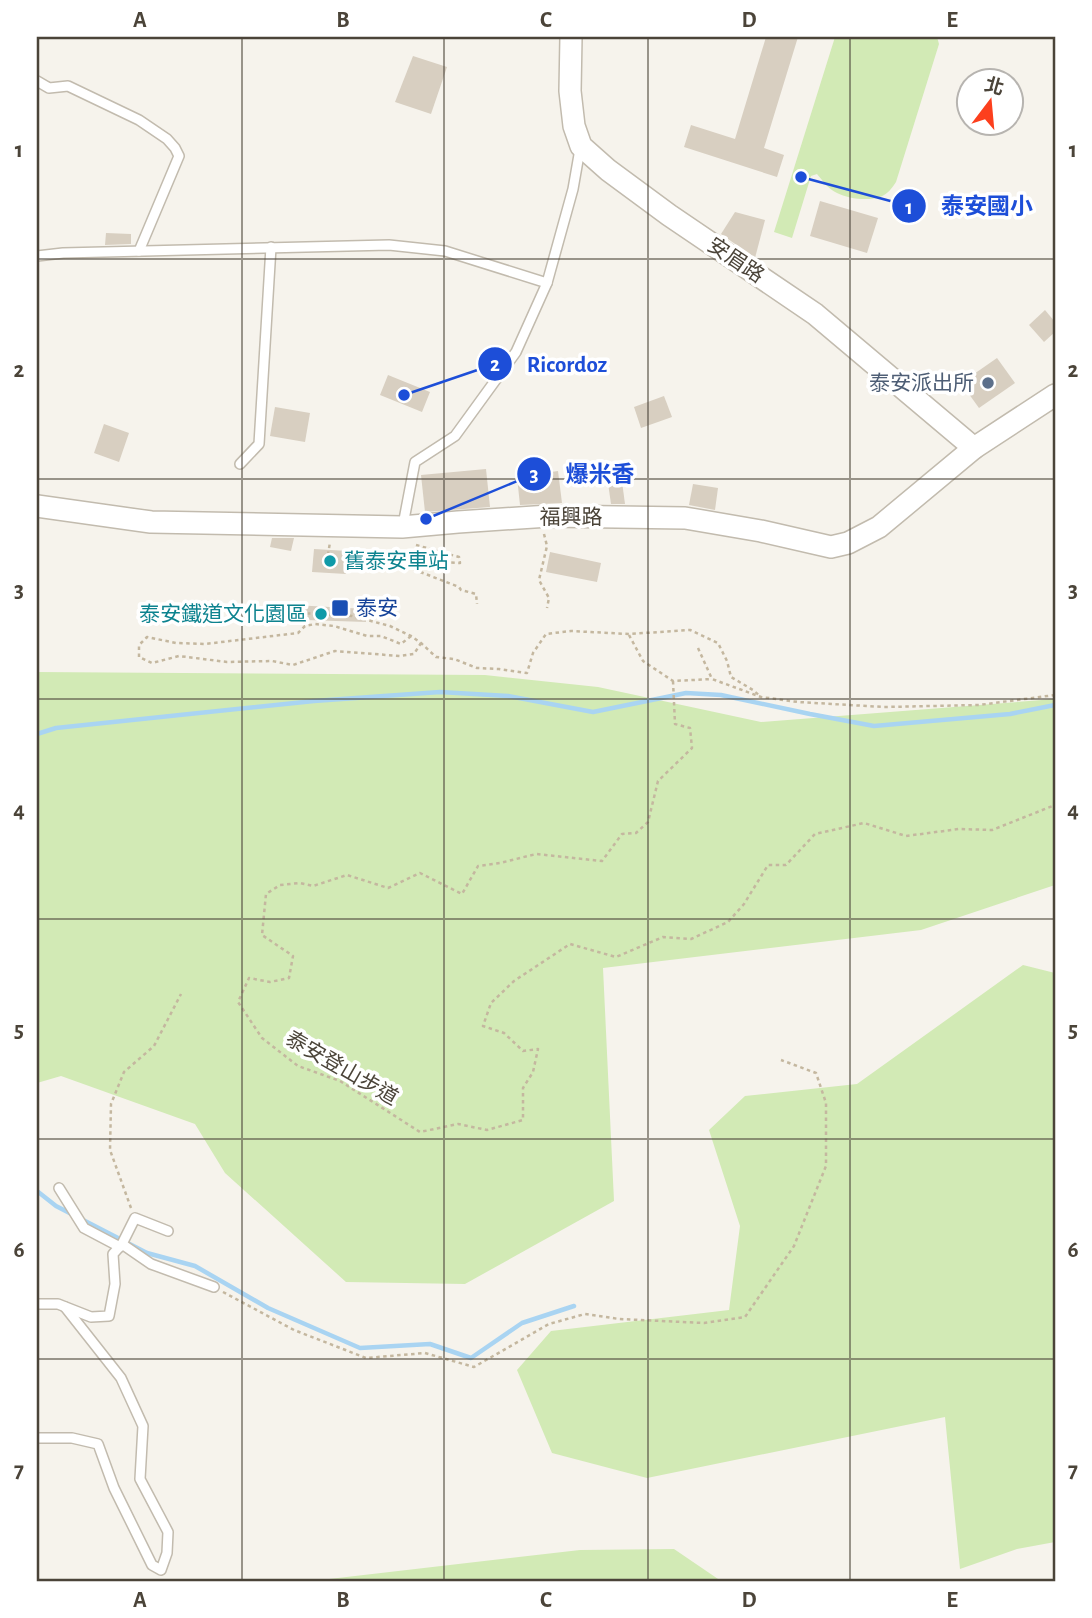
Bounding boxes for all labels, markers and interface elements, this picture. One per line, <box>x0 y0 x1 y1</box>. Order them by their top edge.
text: A <box>133 9 147 32</box>
text: B <box>336 9 350 32</box>
text: C <box>540 9 552 32</box>
text: D <box>741 9 757 32</box>
text: E <box>946 9 958 32</box>
north arrow <box>956 66 1026 136</box>
text: 北 <box>983 74 1006 99</box>
text: 1 <box>15 139 23 162</box>
text: 1 <box>1069 139 1077 162</box>
callout: 泰安國小 <box>892 184 1047 228</box>
text: 泰安國小 <box>941 194 1033 219</box>
text: 1 <box>905 197 913 218</box>
street label: 安眉路 <box>704 233 768 287</box>
callout: Ricordoz <box>478 342 621 386</box>
text: 2 <box>490 354 500 375</box>
text: Ricordoz <box>527 354 608 377</box>
text: 2 <box>14 359 25 382</box>
text: 2 <box>1068 359 1079 382</box>
place label: 泰安派出所 <box>869 372 974 394</box>
marker: 泰安派出所 <box>980 375 996 391</box>
callout: 爆米香 <box>516 452 648 496</box>
text: 爆米香 <box>566 462 635 487</box>
text: 3 <box>529 464 539 485</box>
street label: 福興路 <box>540 506 603 528</box>
place label: 舊泰安車站 <box>344 550 449 572</box>
marker: 舊泰安車站 <box>322 553 338 569</box>
text: 3 <box>14 579 24 602</box>
text: 3 <box>1068 579 1078 602</box>
place label: 泰安 <box>356 597 398 619</box>
marker: 泰安 <box>330 598 350 618</box>
place label: 泰安鐵道文化園區 <box>139 603 307 625</box>
marker: 泰安鐵道文化園區 <box>313 606 329 622</box>
text: 4 <box>13 799 25 822</box>
text: 4 <box>1067 799 1079 822</box>
text: 5 <box>14 1019 24 1042</box>
text: 5 <box>1068 1019 1078 1042</box>
street label: 泰安登山步道 <box>282 1027 402 1109</box>
text: 6 <box>13 1239 25 1262</box>
text: 6 <box>1067 1239 1079 1262</box>
text: 7 <box>14 1459 24 1482</box>
text: 7 <box>1068 1459 1078 1482</box>
text: A <box>133 1589 147 1612</box>
text: B <box>336 1589 350 1612</box>
text: C <box>540 1589 552 1612</box>
text: D <box>741 1589 757 1612</box>
text: E <box>946 1589 958 1612</box>

